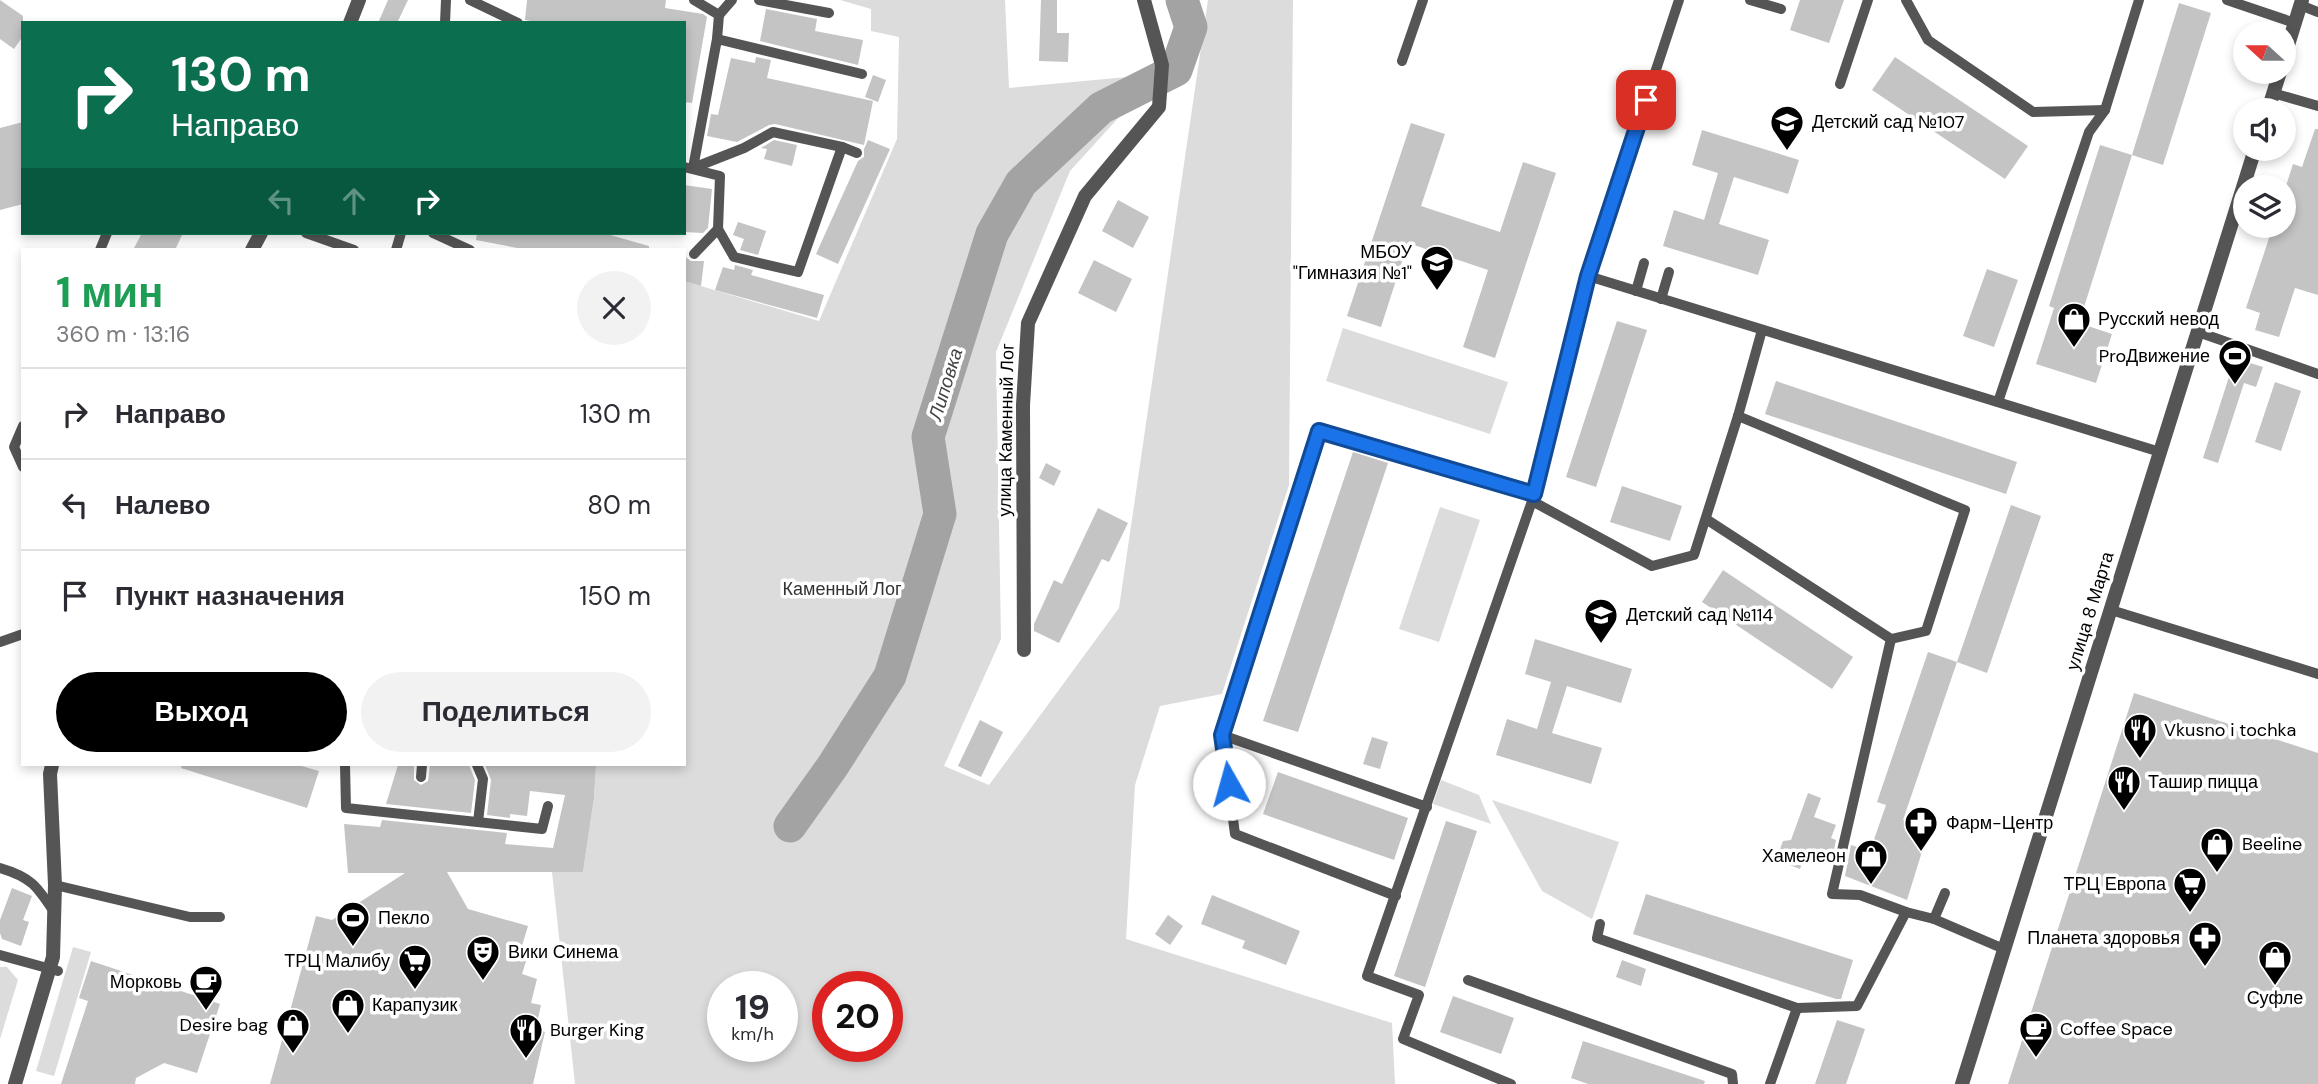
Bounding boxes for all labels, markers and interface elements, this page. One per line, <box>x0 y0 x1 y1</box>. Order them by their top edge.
north arrow <box>2233 21 2296 84</box>
map controls <box>2233 21 2296 238</box>
text: 130 m <box>171 42 311 106</box>
icon: right <box>56 49 147 140</box>
pin <box>1616 70 1676 130</box>
icon: arrive <box>1627 81 1665 119</box>
button: sound <box>2233 98 2296 161</box>
school or university icon: Детский сад №107 <box>1768 103 1806 152</box>
text: Направо <box>171 104 299 146</box>
place label: Детский сад №107 <box>1812 110 1964 134</box>
button: layers <box>2233 175 2296 238</box>
icon: left <box>262 182 300 220</box>
icon: ahead <box>335 182 373 220</box>
icon: right <box>408 182 446 220</box>
place label: МБОУ "Гимназия №1" <box>1293 240 1413 285</box>
school or university icon: МБОУ "Гимназия №1" <box>1418 243 1456 292</box>
text: 1 мин <box>56 265 163 320</box>
button: close <box>577 271 651 345</box>
shop icon: Русский невод <box>2055 300 2093 349</box>
place label: Русский невод <box>2098 307 2220 331</box>
text: 360 m · 13:16 <box>56 319 190 349</box>
sports icon: ProДвижение <box>2216 337 2254 386</box>
street label: улица Каменный Лог <box>992 343 1020 517</box>
place label: ProДвижение <box>2099 344 2210 368</box>
water label: Липовка <box>922 345 968 425</box>
icon: right <box>56 395 94 433</box>
text: Направо <box>115 397 226 431</box>
text: 130 m <box>580 397 651 431</box>
icon: left <box>56 486 94 524</box>
text: Налево <box>115 488 210 522</box>
text: 80 m <box>587 488 651 522</box>
street label: улица 8 Марта <box>2061 548 2120 673</box>
icon: arrive <box>56 577 94 615</box>
park label: Каменный Лог <box>783 577 902 601</box>
text: Пункт назначения <box>115 579 345 613</box>
text: 150 m <box>579 579 651 613</box>
school or university icon: Детский сад №114 <box>1582 596 1620 645</box>
place label: Детский сад №114 <box>1626 603 1773 627</box>
button: Выход <box>56 672 347 752</box>
button: Поделиться <box>361 672 651 752</box>
restaurant icon: Vkusno i tochka <box>2121 711 2159 760</box>
place label: Vkusno i tochka <box>2164 718 2296 742</box>
position arrow <box>1192 747 1266 821</box>
restaurant icon: Ташир пицца <box>2105 763 2143 812</box>
place label: Ташир пицца <box>2148 770 2259 794</box>
pharmacy icon: Фарм-Центр <box>1902 804 1940 853</box>
place label: Фарм-Центр <box>1946 811 2053 835</box>
shop icon: Beeline <box>2198 825 2236 874</box>
place label: Beeline <box>2242 832 2302 856</box>
shop icon: Хамелеон <box>1852 837 1890 886</box>
place label: Хамелеон <box>1762 844 1846 868</box>
supermarket icon: ТРЦ Европа <box>2171 865 2209 914</box>
place label: ТРЦ Европа <box>2064 872 2167 896</box>
sports icon: Пекло <box>334 899 372 948</box>
place label: Пекло <box>378 906 430 930</box>
pharmacy icon: Планета здоровья <box>2186 919 2224 968</box>
place label: Планета здоровья <box>2027 926 2180 950</box>
theatre icon: Вики Синема <box>464 933 502 982</box>
shop icon: Суфле <box>2256 938 2294 987</box>
place label: Вики Синема <box>508 940 619 964</box>
supermarket icon: ТРЦ Малибу <box>396 942 434 991</box>
place label: ТРЦ Малибу <box>284 949 390 973</box>
cafe icon: Морковь <box>187 963 225 1012</box>
place label: Морковь <box>110 970 182 994</box>
speed limit sign: 20 <box>812 971 903 1062</box>
text: 19 <box>735 984 770 1030</box>
shop icon: Карапузик <box>329 986 367 1035</box>
place label: Суфле <box>2247 986 2303 1010</box>
place label: Карапузик <box>372 993 458 1017</box>
shop icon: Desire bag <box>274 1006 312 1055</box>
cafe icon: Coffee Space <box>2017 1010 2055 1059</box>
restaurant icon: Burger King <box>507 1011 545 1060</box>
place label: Desire bag <box>180 1013 268 1037</box>
place label: Coffee Space <box>2060 1017 2173 1041</box>
place label: Burger King <box>550 1018 644 1042</box>
text: km/h <box>731 1022 774 1046</box>

